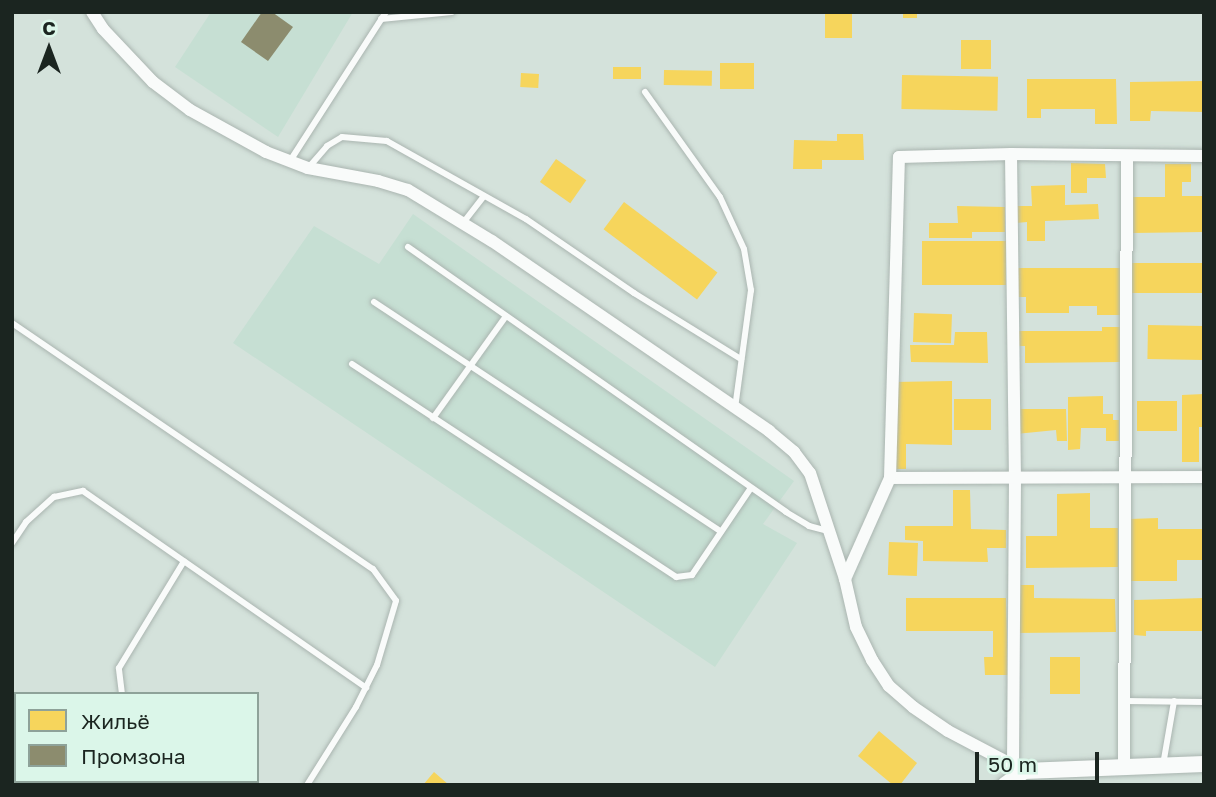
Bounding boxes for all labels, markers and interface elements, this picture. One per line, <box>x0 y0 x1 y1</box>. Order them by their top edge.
north arrow <box>14 14 84 84</box>
text: С <box>42 16 56 39</box>
legend <box>14 692 259 783</box>
text: Жильё <box>81 708 150 734</box>
scale bar <box>978 738 1102 782</box>
text: Промзона <box>81 743 186 769</box>
text: 50 m <box>988 751 1037 777</box>

